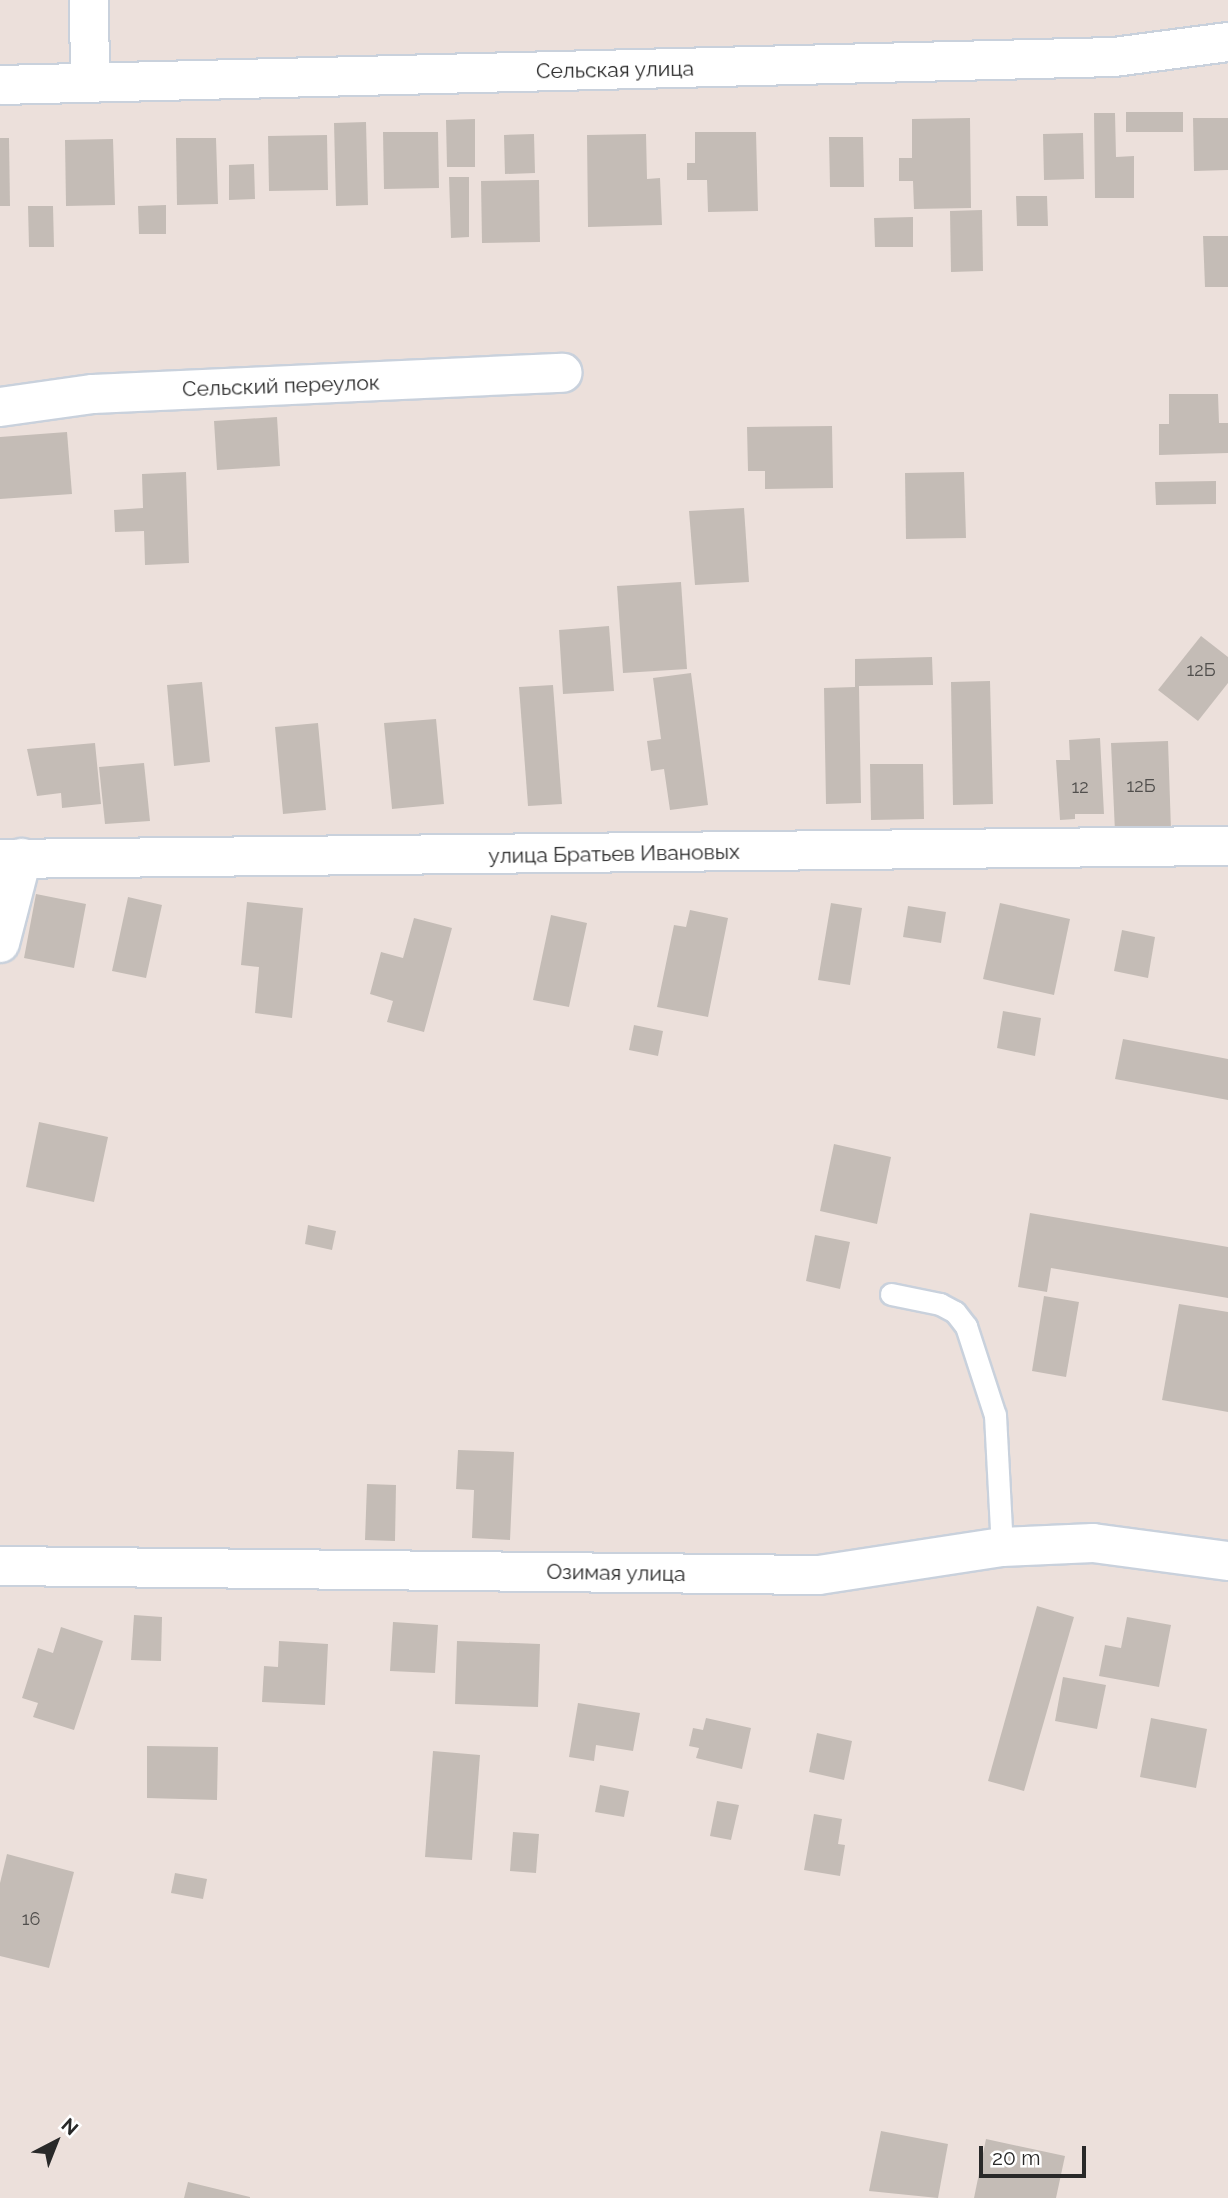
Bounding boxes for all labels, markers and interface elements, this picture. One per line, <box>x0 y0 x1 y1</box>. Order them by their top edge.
street label: Сельская улица <box>536 56 694 84</box>
street label: Сельский переулок <box>182 370 380 402</box>
house number: 12Б <box>1187 659 1215 681</box>
house number: 12Б <box>1127 775 1155 797</box>
house number: 12 <box>1071 776 1089 798</box>
street label: улица Братьев Ивановых <box>488 839 740 869</box>
street label: Озимая улица <box>546 1559 686 1587</box>
house number: 16 <box>22 1908 40 1930</box>
north arrow <box>21 2107 91 2177</box>
text: N <box>57 2113 83 2139</box>
scale bar <box>983 2132 1090 2176</box>
text: 20 m <box>992 2145 1040 2170</box>

